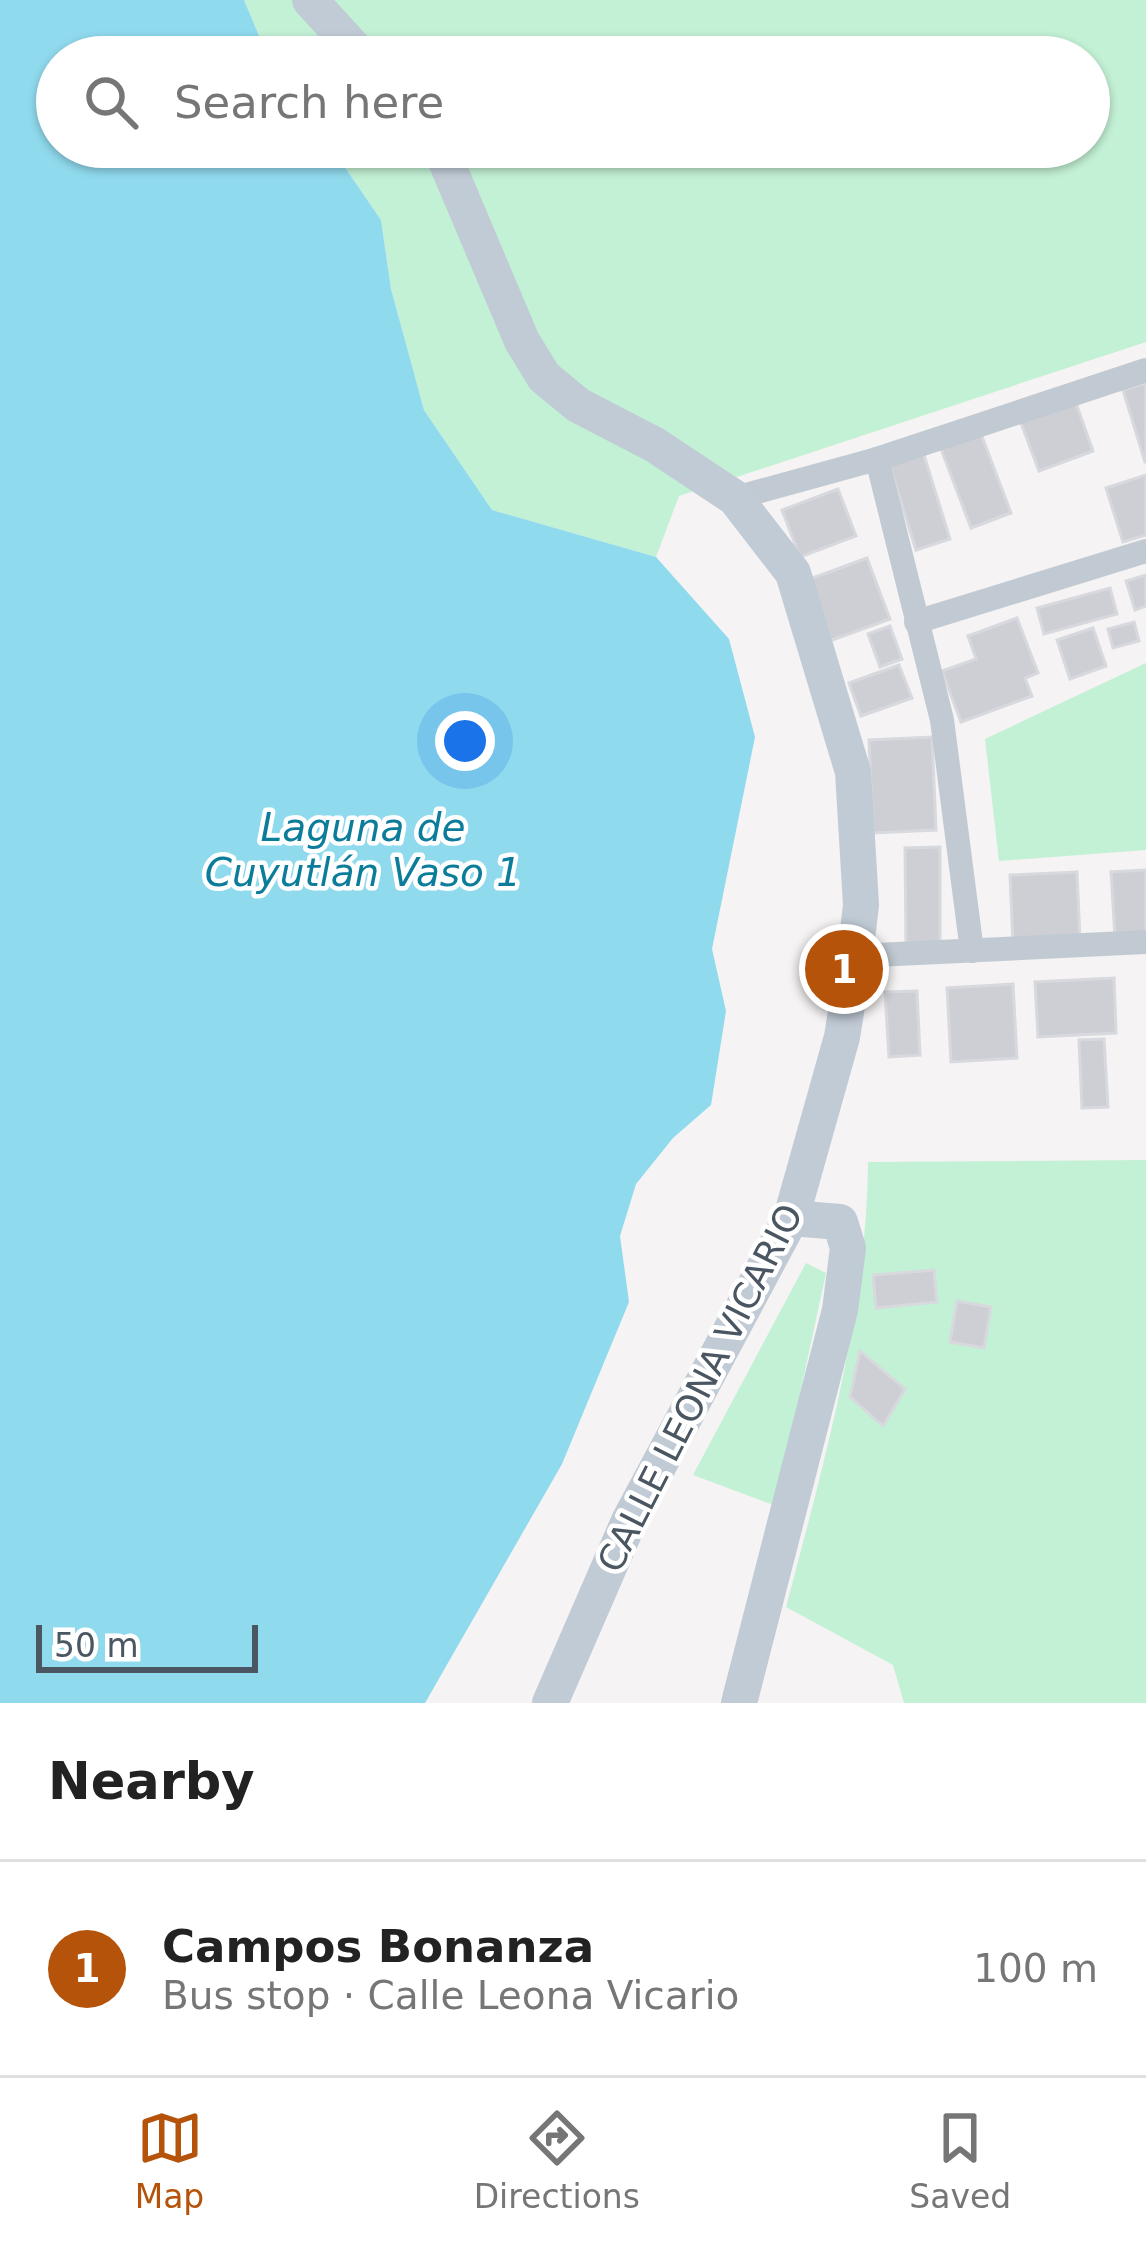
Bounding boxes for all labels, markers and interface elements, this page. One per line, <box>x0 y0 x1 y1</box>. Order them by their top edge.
search box <box>36 36 1110 168</box>
icon: search <box>78 69 144 135</box>
text: Search here <box>174 76 444 129</box>
your location <box>435 711 495 771</box>
water label: Laguna de Cuyutlán Vaso 1 <box>205 805 521 895</box>
pin: 1 <box>805 924 883 1014</box>
street label: CALLE LEONA VICARIO <box>589 1197 811 1579</box>
scale bar <box>36 1619 258 1672</box>
text: 50 m <box>54 1626 139 1665</box>
text: Nearby <box>48 1752 255 1811</box>
text: Campos Bonanza <box>162 1920 594 1973</box>
text: 1 <box>73 1946 101 1991</box>
text: 100 m <box>973 1946 1098 1991</box>
text: Bus stop · Calle Leona Vicario <box>162 1973 739 2018</box>
tab: Map <box>135 2105 204 2216</box>
tab: Directions <box>474 2105 640 2216</box>
tab: Saved <box>909 2105 1011 2216</box>

